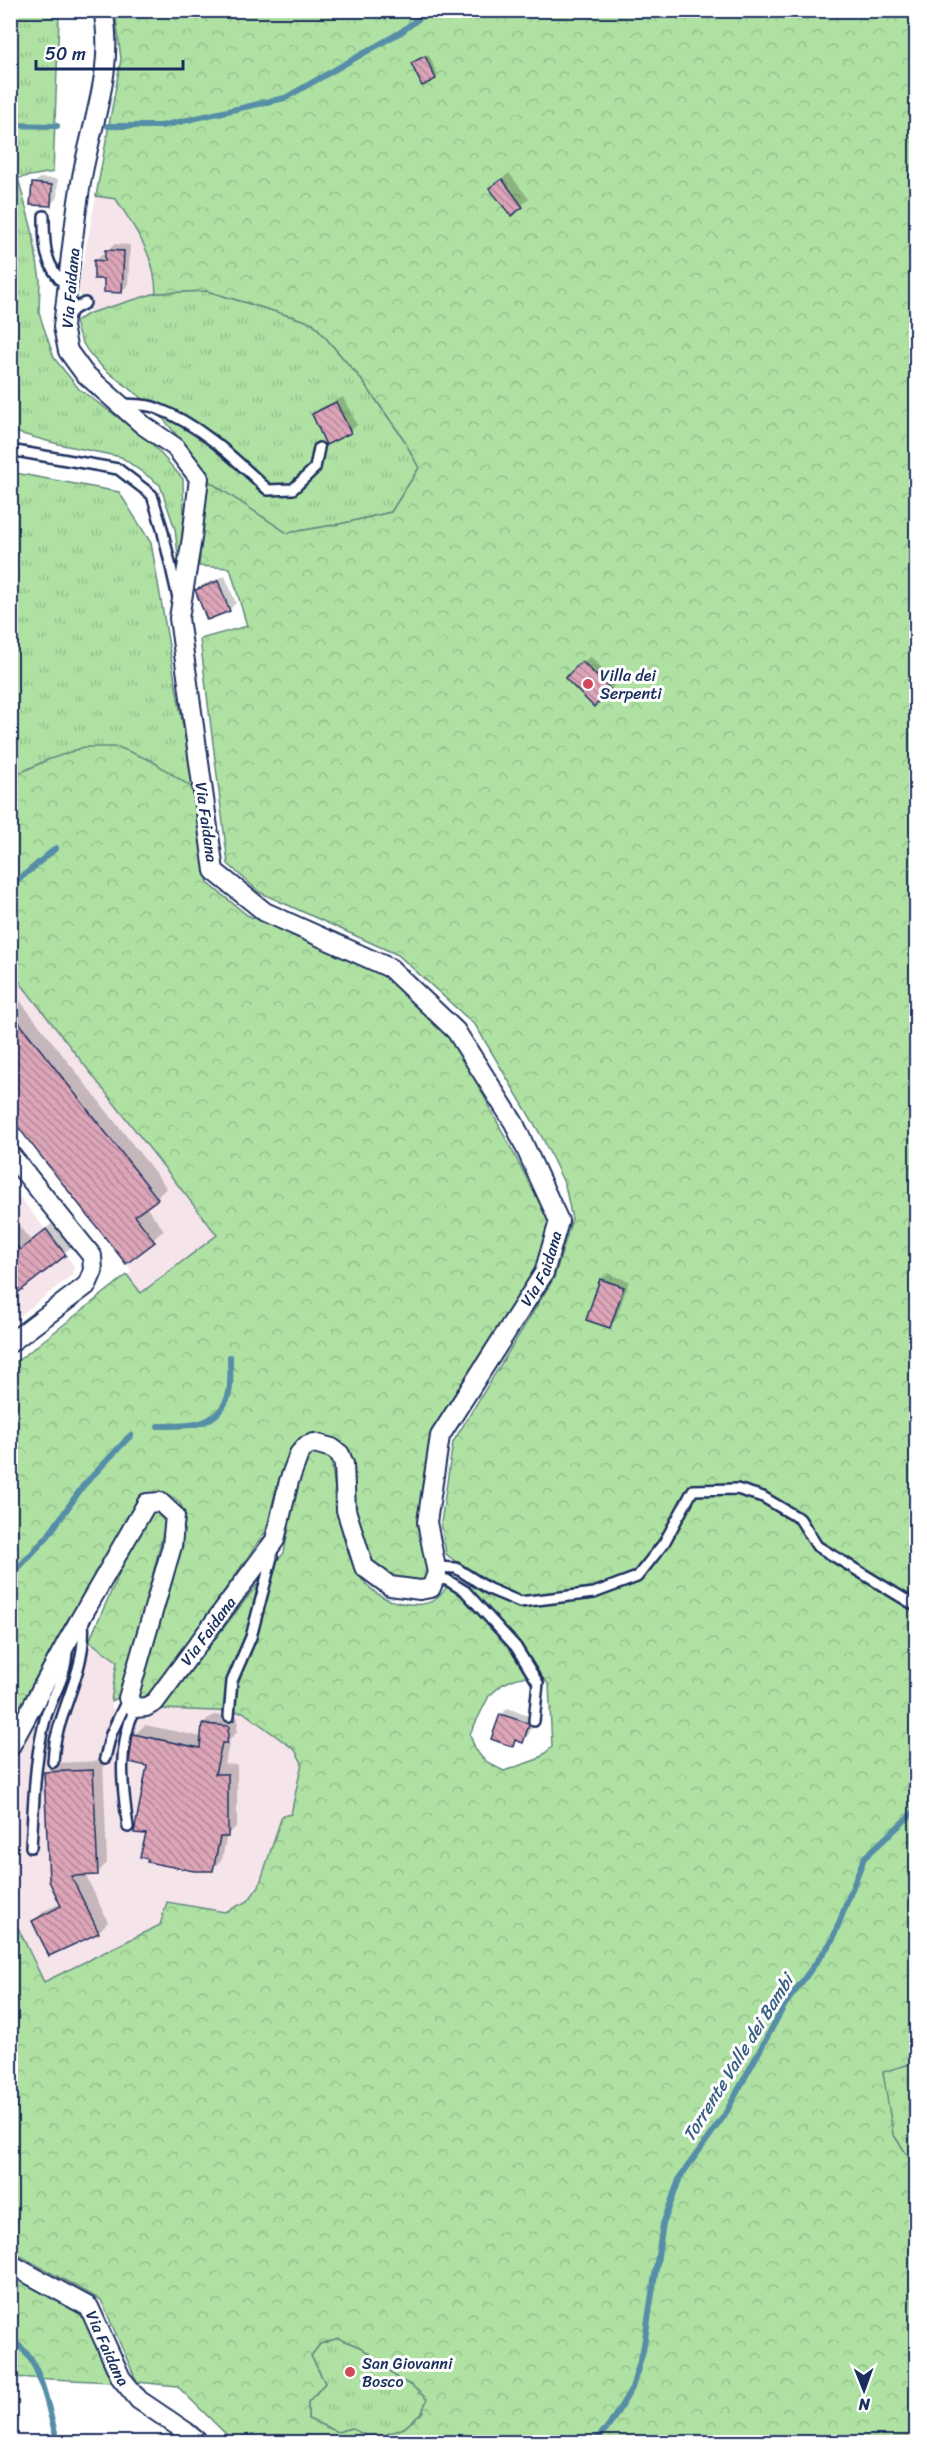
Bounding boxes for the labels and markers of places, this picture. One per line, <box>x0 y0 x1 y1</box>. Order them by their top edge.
place label: Villa dei Serpenti <box>600 661 662 708</box>
marker: Villa dei Serpenti <box>581 677 595 691</box>
place label: San Giovanni Bosco <box>362 2349 453 2396</box>
marker: San Giovanni Bosco <box>343 2365 357 2379</box>

